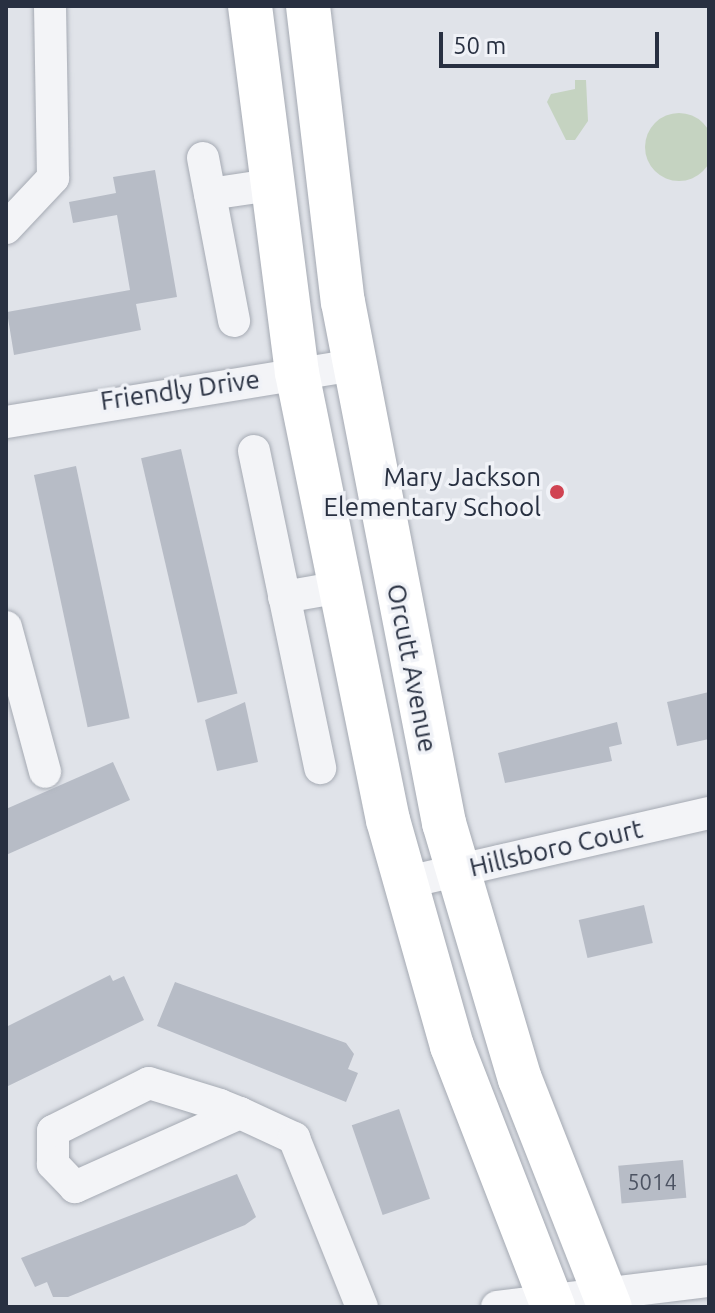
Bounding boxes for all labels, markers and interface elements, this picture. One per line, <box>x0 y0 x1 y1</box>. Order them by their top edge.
scale bar <box>443 16 663 66</box>
text: 50 m <box>453 32 506 59</box>
street label: Friendly Drive <box>98 363 262 417</box>
place label: Mary Jackson Elementary School <box>323 461 541 522</box>
marker: Mary Jackson Elementary School <box>548 483 566 501</box>
street label: Orcutt Avenue <box>380 581 444 755</box>
street label: Hillsboro Court <box>466 813 646 883</box>
house number: 5014 <box>627 1169 677 1195</box>

